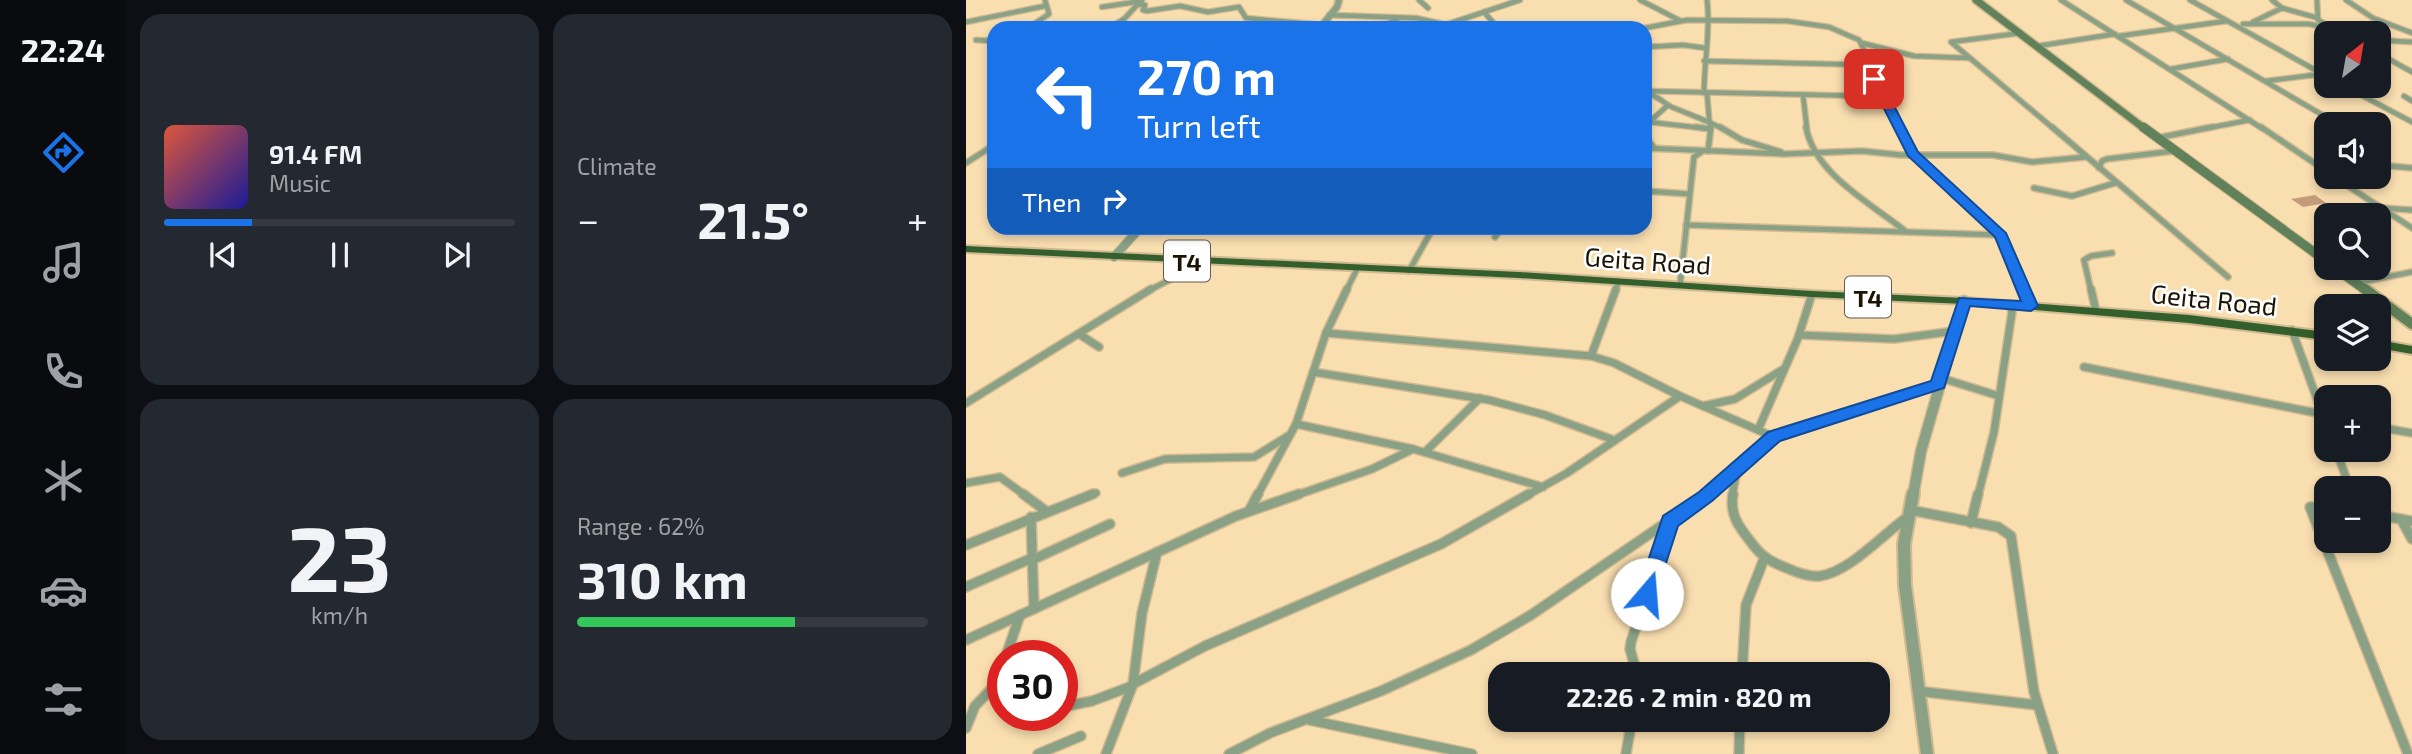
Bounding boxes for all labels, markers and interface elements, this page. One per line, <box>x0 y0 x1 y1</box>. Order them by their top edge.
north arrow <box>2314 21 2390 98</box>
map controls <box>2314 21 2391 553</box>
text: 22:24 <box>21 30 105 68</box>
text: 270 m <box>1137 46 1276 105</box>
icon: left <box>1022 49 1113 140</box>
pin <box>1844 49 1904 109</box>
icon: arrive <box>1855 60 1893 98</box>
text: Turn left <box>1137 106 1261 144</box>
button: sound <box>2314 112 2391 189</box>
icon: directions <box>39 128 88 177</box>
text: 91.4 FM <box>269 138 362 169</box>
text: Climate <box>577 152 657 180</box>
text: Music <box>269 169 331 197</box>
icon: right <box>1095 182 1133 220</box>
text: Then <box>1022 186 1081 217</box>
text: 21.5° <box>697 187 809 249</box>
text: − <box>577 196 599 242</box>
text: + <box>907 196 928 242</box>
button: search <box>2314 203 2391 280</box>
icon: previous <box>204 236 242 274</box>
icon: pause <box>321 236 359 274</box>
icon: next <box>438 236 476 274</box>
icon: music <box>39 238 88 287</box>
road number: T4 <box>1164 240 1210 282</box>
street label: Geita Road <box>1584 240 1712 280</box>
road number: T4 <box>1845 276 1891 318</box>
street label: Geita Road <box>2149 277 2279 321</box>
button: layers <box>2314 294 2391 371</box>
icon: phone <box>39 347 88 396</box>
button: + <box>2314 385 2391 462</box>
icon: climate <box>39 456 88 505</box>
button: − <box>2314 476 2391 553</box>
text: 23 <box>287 501 392 610</box>
text: Range · 62% <box>577 512 705 540</box>
text: 310 km <box>577 547 748 609</box>
position arrow <box>1610 557 1684 631</box>
icon: car <box>39 566 88 615</box>
text: km/h <box>311 601 368 629</box>
speed limit sign: 30 <box>987 640 1078 731</box>
icon: filters <box>39 675 88 724</box>
text: 22:26 · 2 min · 820 m <box>1566 681 1812 712</box>

